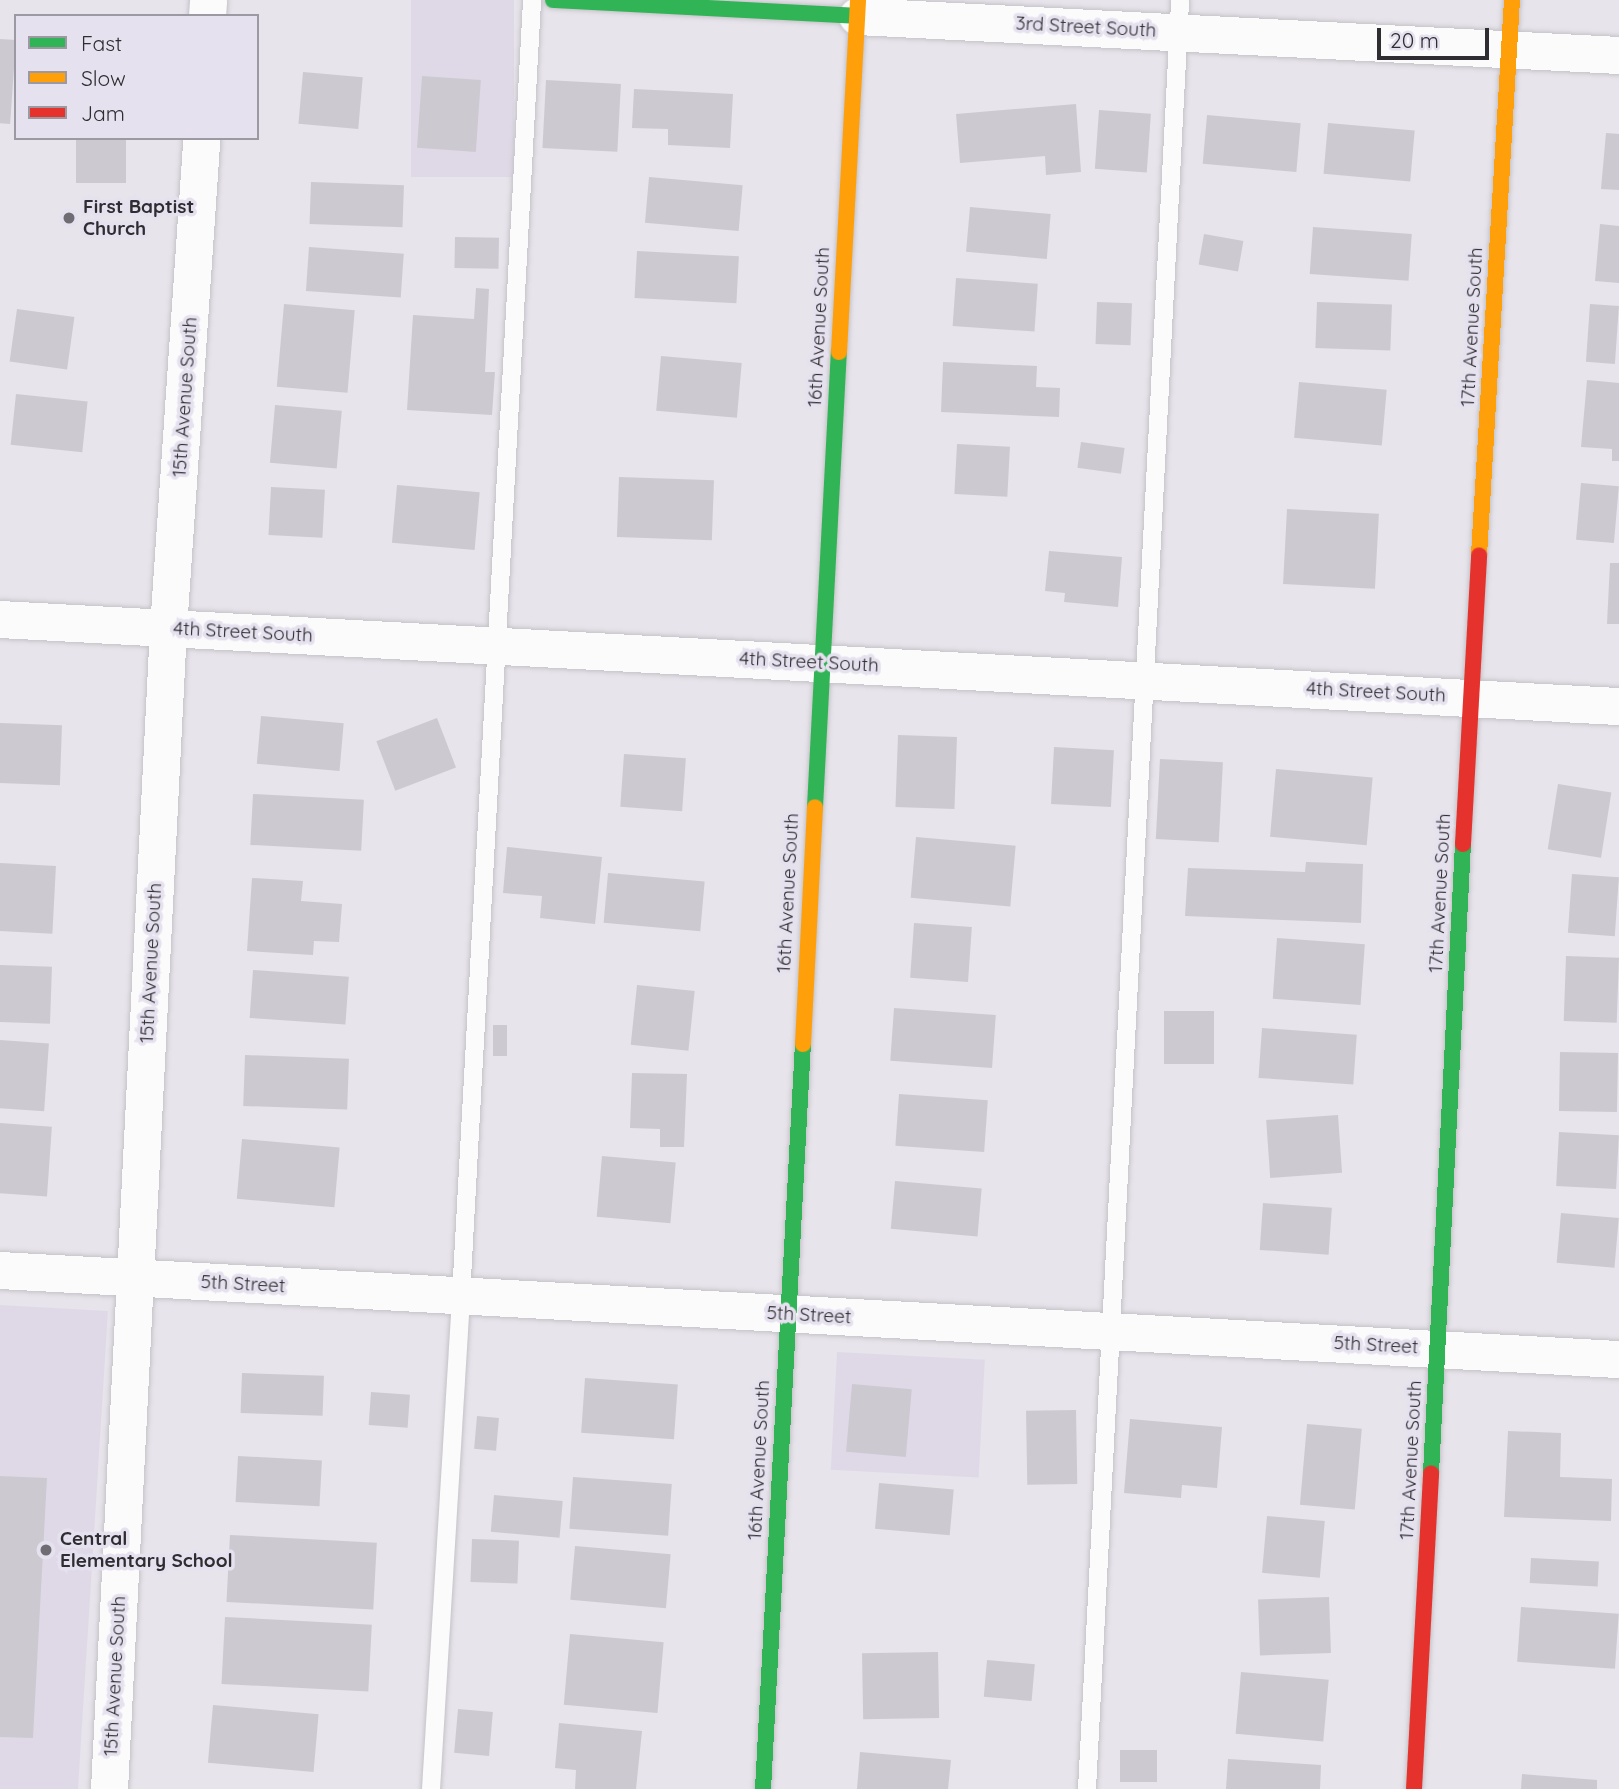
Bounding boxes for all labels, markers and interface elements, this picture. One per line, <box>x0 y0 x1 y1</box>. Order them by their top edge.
street label: 3rd Street South <box>1015 12 1157 42</box>
legend <box>14 14 259 140</box>
scale bar <box>1381 14 1493 58</box>
text: 20 m <box>1390 27 1439 53</box>
text: Fast <box>81 30 122 56</box>
text: Slow <box>81 65 126 91</box>
text: Jam <box>81 100 125 126</box>
place label: First Baptist Church <box>83 196 194 240</box>
marker: First Baptist Church <box>61 210 77 226</box>
street label: 16th Avenue South <box>803 246 835 408</box>
street label: 17th Avenue South <box>1456 247 1488 407</box>
street label: 15th Avenue South <box>168 316 202 478</box>
street label: 4th Street South <box>173 617 313 647</box>
street label: 4th Street South <box>739 647 879 677</box>
street label: 4th Street South <box>1306 677 1446 707</box>
street label: 16th Avenue South <box>772 812 804 974</box>
street label: 17th Avenue South <box>1424 813 1456 973</box>
street label: 15th Avenue South <box>135 882 167 1044</box>
street label: 5th Street <box>200 1270 286 1298</box>
street label: 5th Street <box>766 1301 852 1329</box>
street label: 5th Street <box>1333 1331 1419 1359</box>
street label: 16th Avenue South <box>743 1379 775 1541</box>
street label: 17th Avenue South <box>1395 1380 1427 1540</box>
place label: Central Elementary School <box>60 1528 233 1572</box>
marker: Central Elementary School <box>38 1542 54 1558</box>
street label: 15th Avenue South <box>99 1595 131 1757</box>

